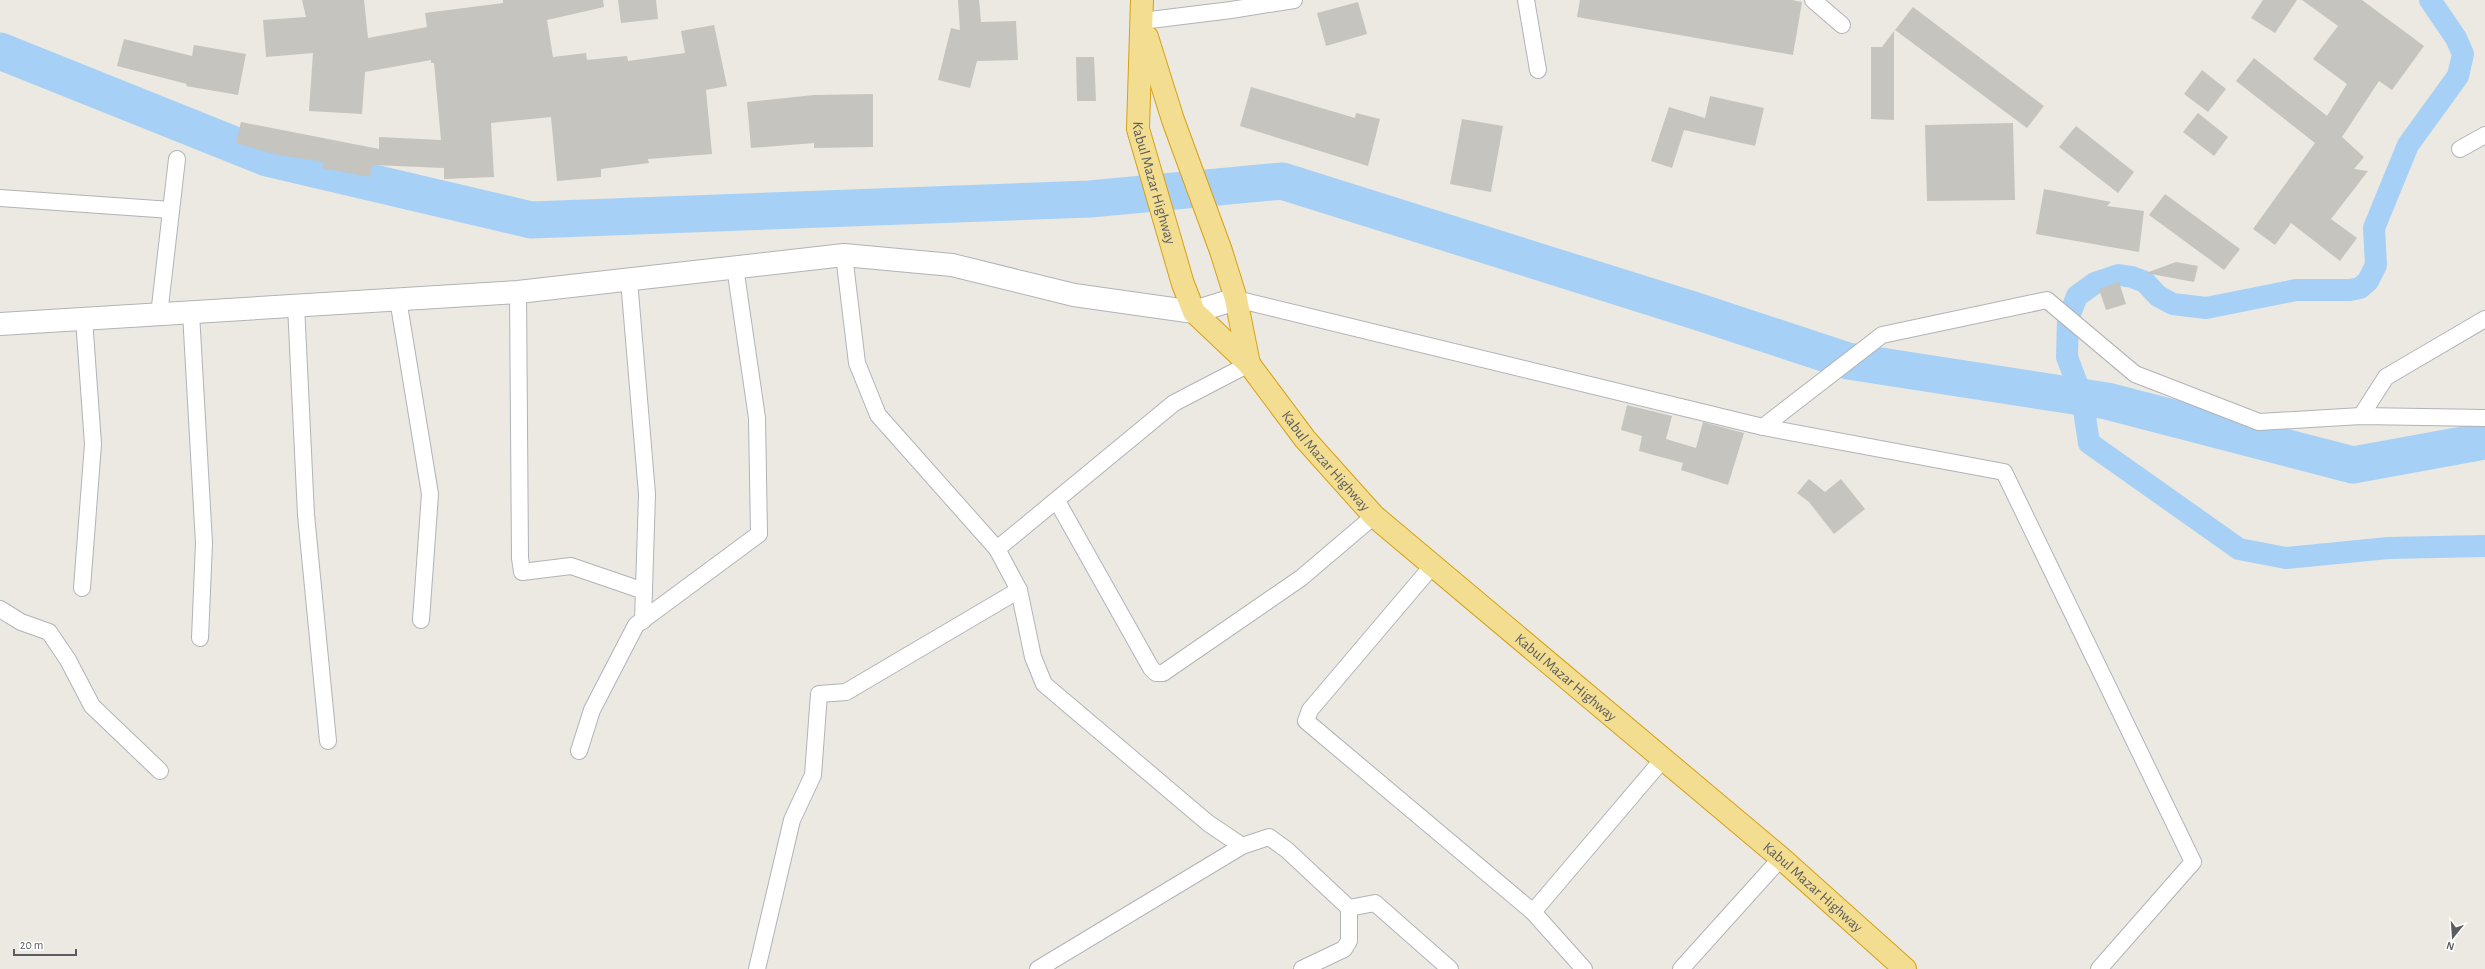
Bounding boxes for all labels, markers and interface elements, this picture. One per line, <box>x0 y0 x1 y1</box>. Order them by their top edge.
street label: Kabul Mazar Highway <box>1130 121 1178 247</box>
street label: Kabul Mazar Highway <box>1279 408 1373 515</box>
street label: Kabul Mazar Highway <box>1512 631 1620 725</box>
street label: Kabul Mazar Highway <box>1760 839 1866 936</box>
north arrow <box>2433 917 2473 957</box>
scale bar <box>14 931 76 957</box>
text: 20 m <box>20 939 43 951</box>
text: N <box>2445 940 2455 952</box>

